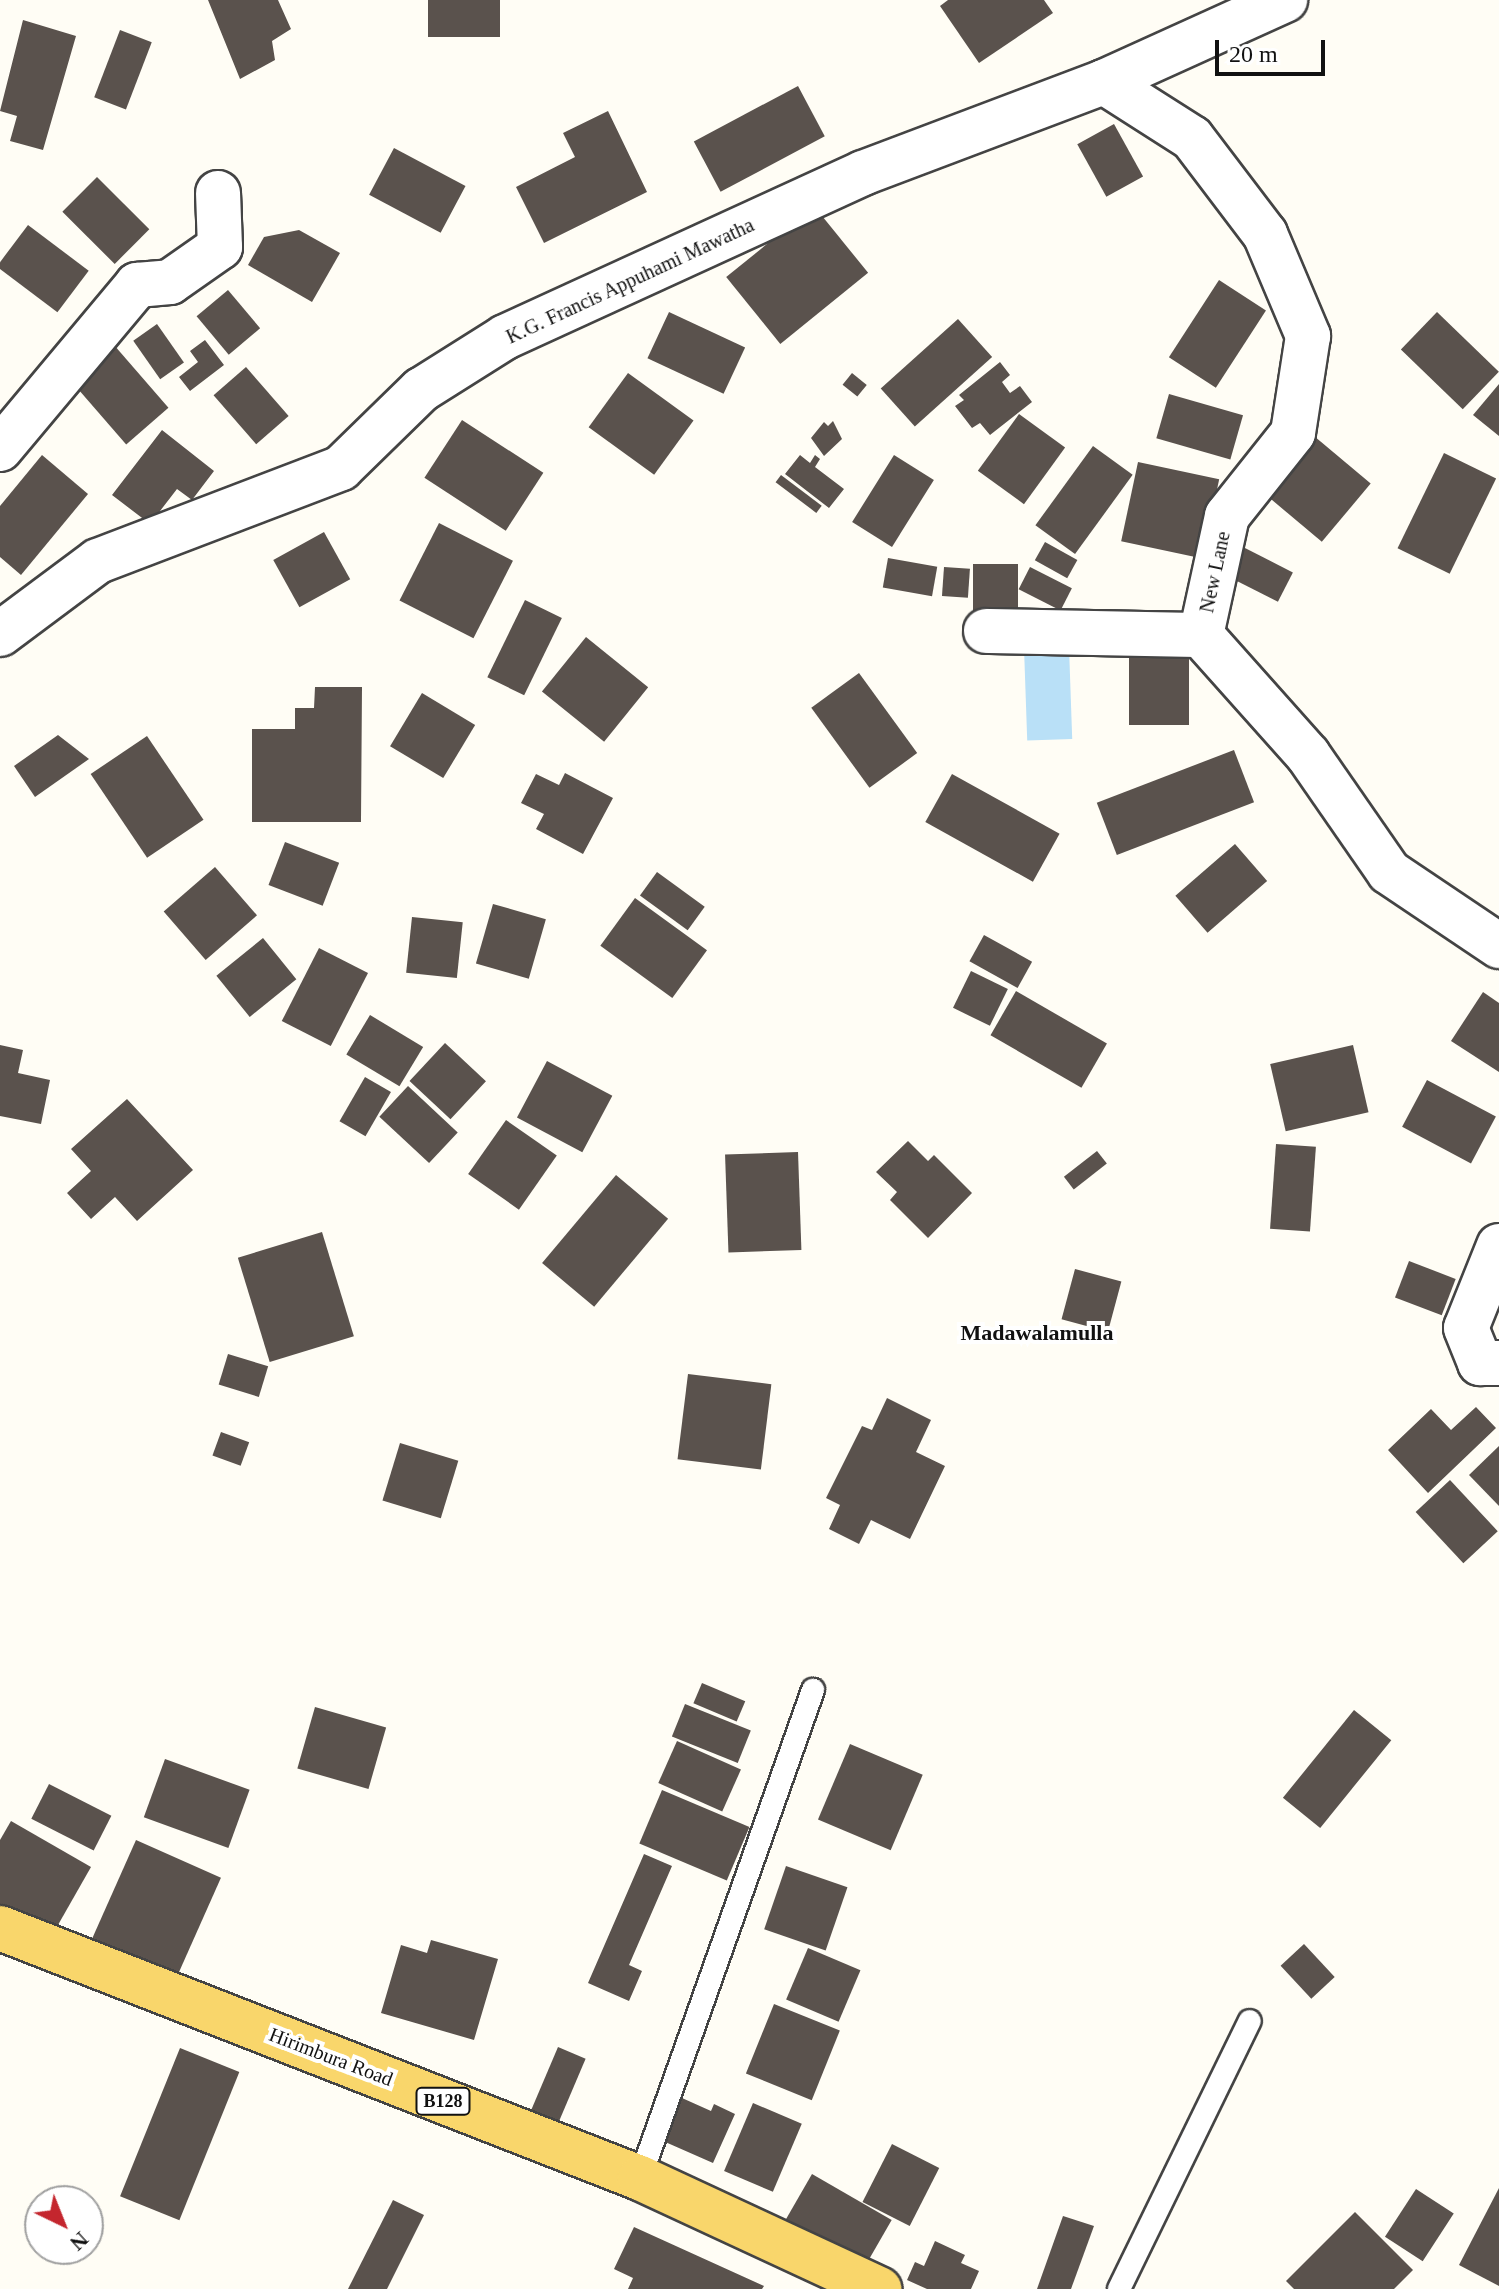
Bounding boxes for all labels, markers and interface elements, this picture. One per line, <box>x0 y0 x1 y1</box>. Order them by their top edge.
scale bar <box>1219 24 1329 74</box>
text: 20 m <box>1229 41 1278 67</box>
street label: K.G. Francis Appuhami Mawatha <box>502 213 758 349</box>
street label: New Lane <box>1195 529 1235 615</box>
district label: Madawalamulla <box>961 1320 1113 1346</box>
street label: Hirimbura Road <box>266 2022 396 2092</box>
road number: B128 <box>415 2087 471 2115</box>
north arrow <box>24 2185 104 2265</box>
text: N <box>65 2227 94 2256</box>

